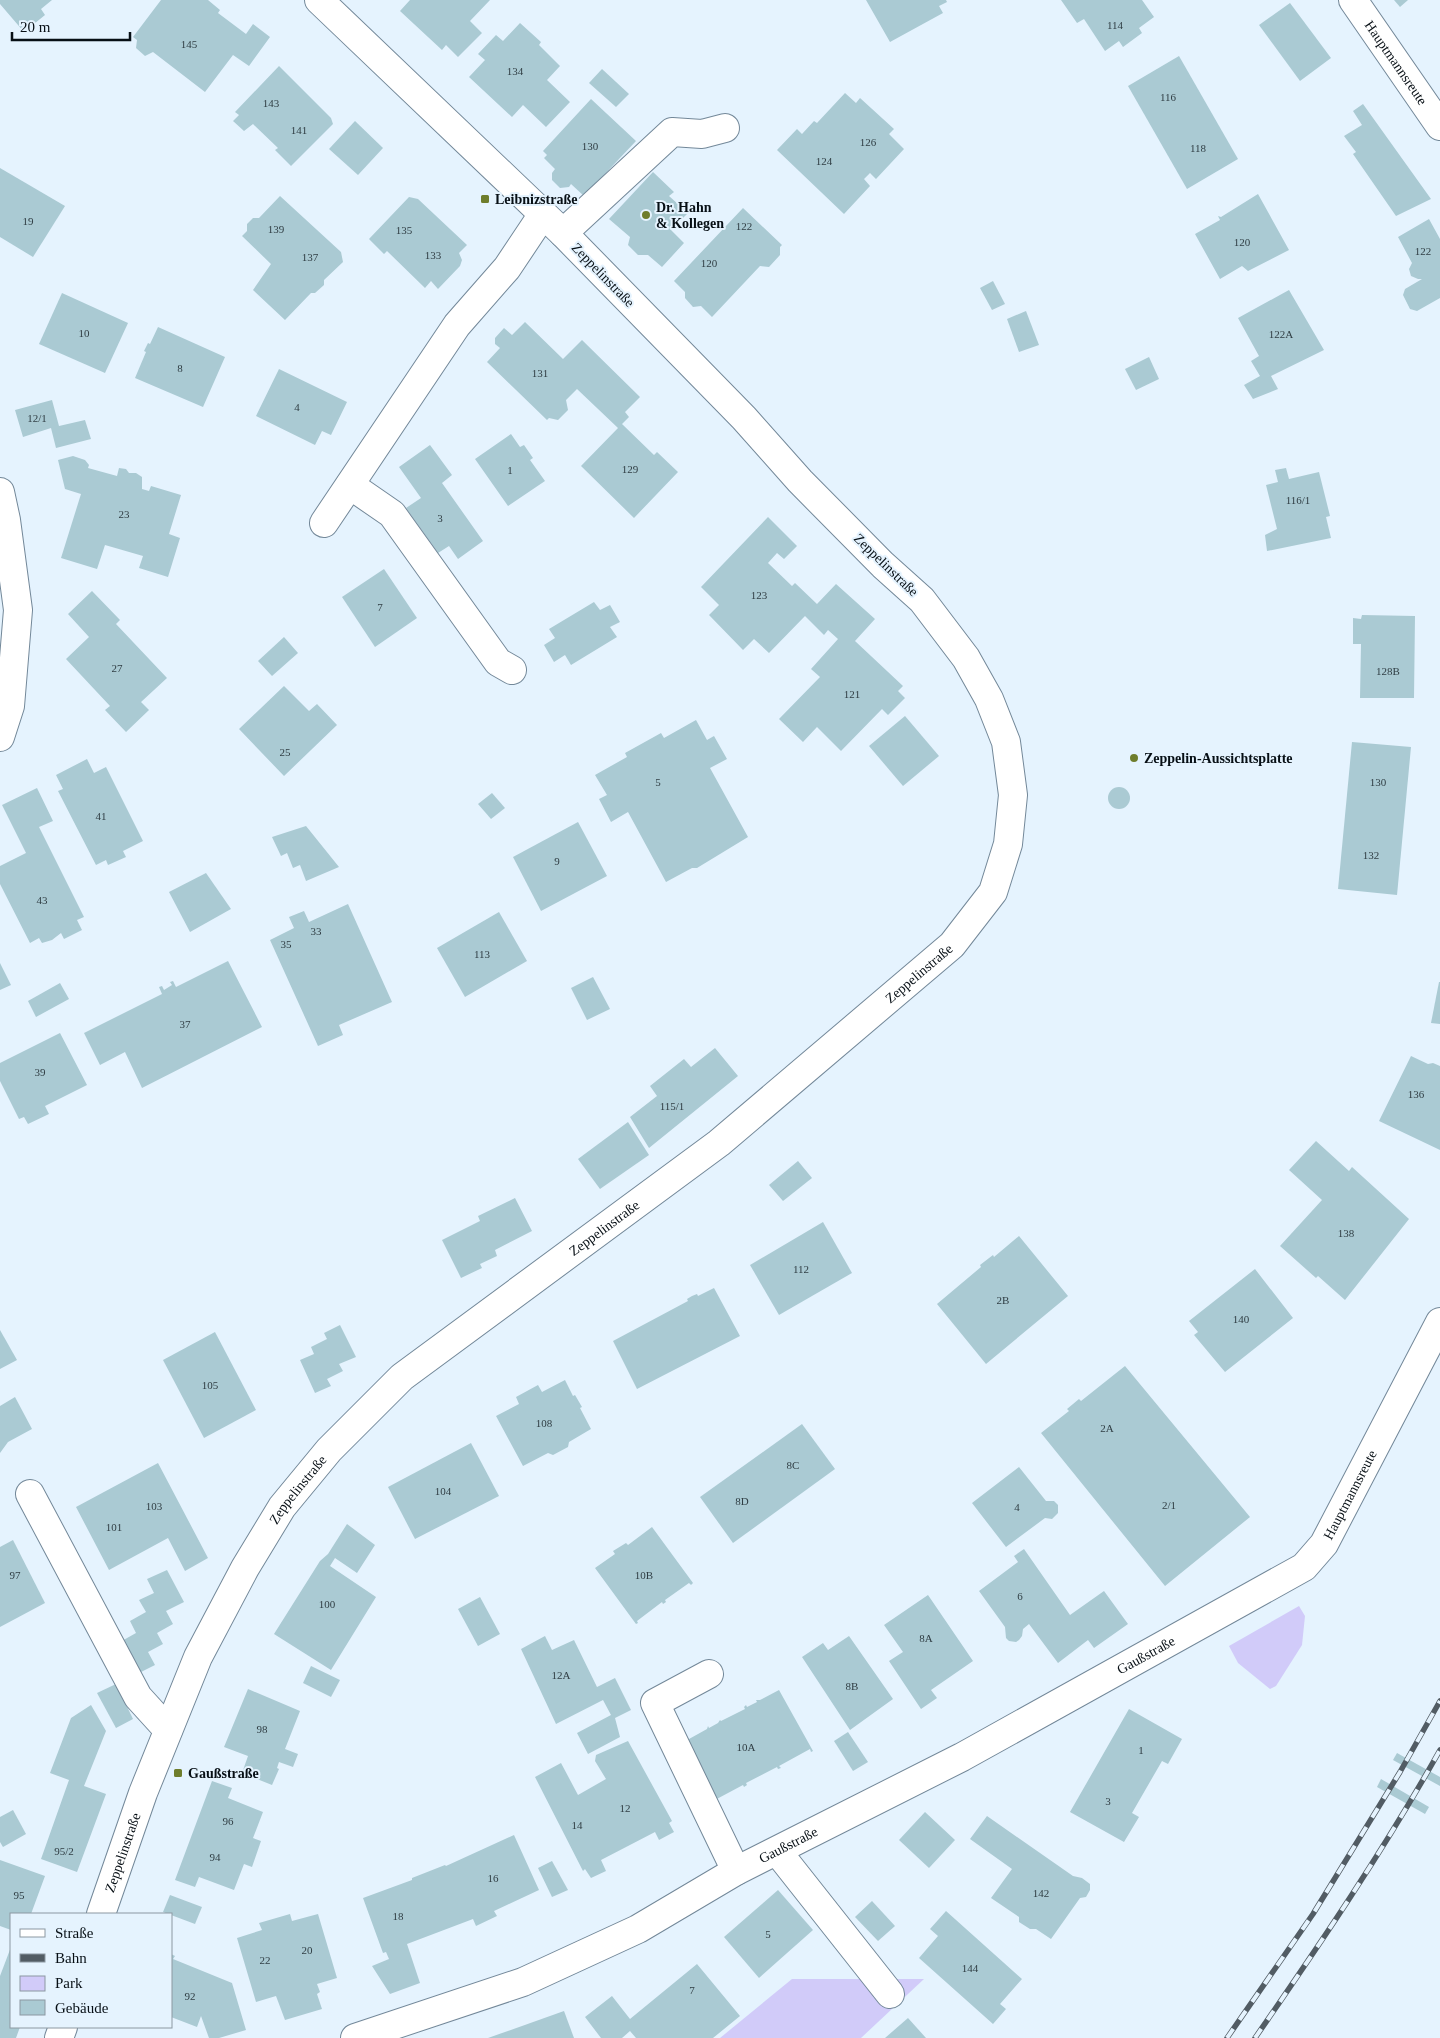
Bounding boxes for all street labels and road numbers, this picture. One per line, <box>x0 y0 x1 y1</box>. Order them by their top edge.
street label: Hauptmannsreute <box>1362 18 1430 107</box>
street label: Zeppelinstraße <box>569 240 637 310</box>
street label: Zeppelinstraße <box>851 531 921 599</box>
street label: Zeppelinstraße <box>882 941 955 1006</box>
street label: Zeppelinstraße <box>566 1197 642 1259</box>
street label: Hauptmannsreute <box>1320 1447 1379 1542</box>
street label: Zeppelinstraße <box>266 1452 329 1527</box>
street label: Gaußstraße <box>1114 1633 1177 1677</box>
street label: Zeppelinstraße <box>102 1811 143 1894</box>
street label: Gaußstraße <box>756 1824 820 1866</box>

